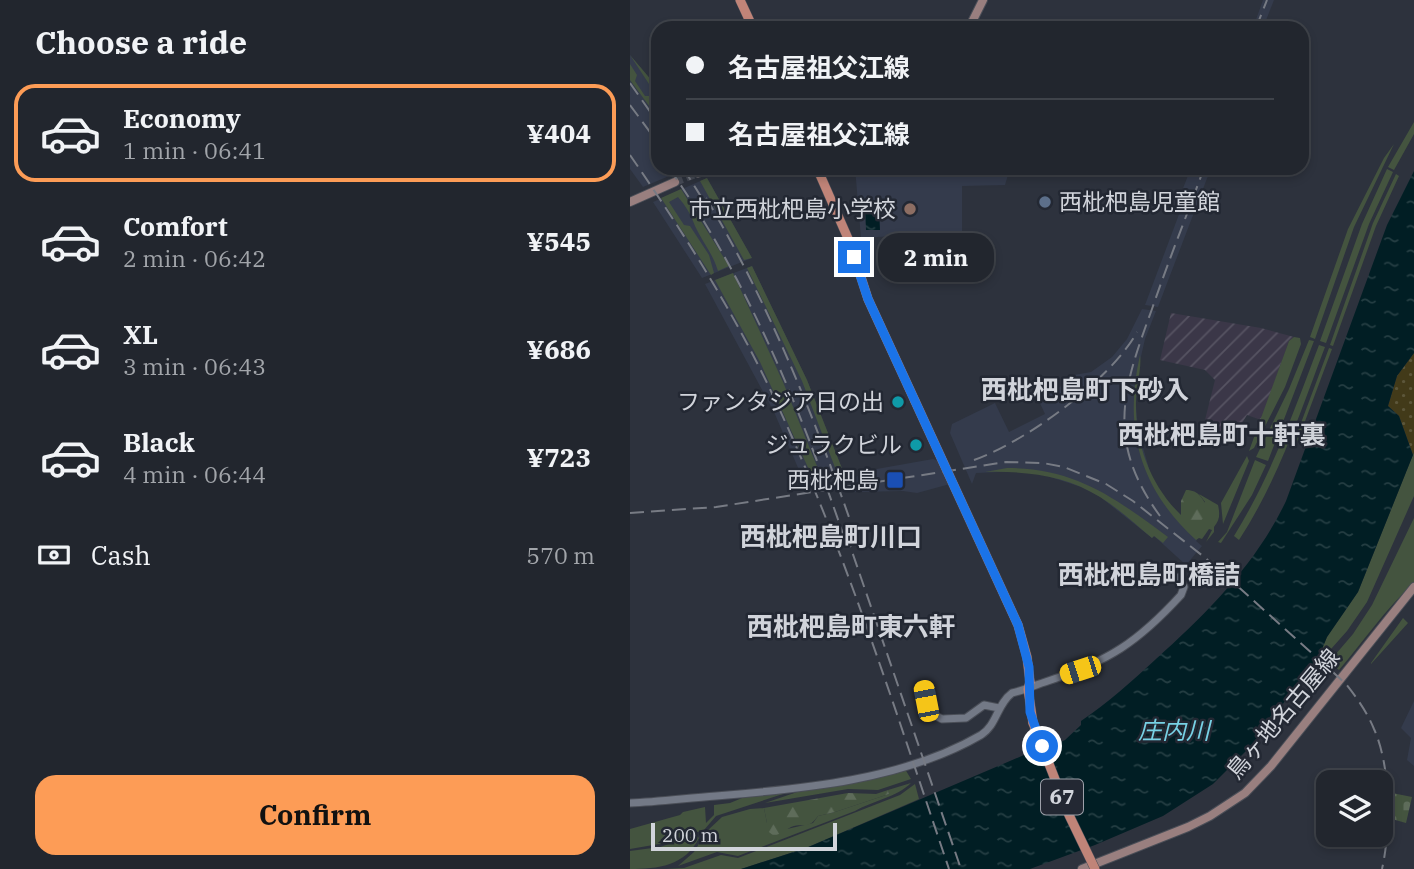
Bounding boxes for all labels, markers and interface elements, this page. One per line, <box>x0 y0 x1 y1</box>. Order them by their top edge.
text: Choose a ride <box>35 21 247 63</box>
text: 名古屋祖父江線 <box>728 50 910 84</box>
text: Economy <box>123 101 241 135</box>
icon: car <box>39 102 102 165</box>
text: ¥404 <box>526 116 591 150</box>
text: 名古屋祖父江線 <box>728 117 910 151</box>
text: 1 min · 06:41 <box>123 135 266 165</box>
place label: 西枇杷島児童館 <box>1059 186 1220 216</box>
place label: 市立西枇杷島小学校 <box>689 193 896 223</box>
marker: 西枇杷島児童館 <box>1037 194 1053 210</box>
marker: 市立西枇杷島小学校 <box>902 201 918 217</box>
text: Comfort <box>123 209 228 243</box>
icon: car <box>39 210 102 273</box>
text: ¥545 <box>526 224 591 258</box>
callout: 2 min <box>878 232 994 282</box>
route end <box>838 241 870 273</box>
text: 2 min <box>904 242 968 272</box>
text: 2 min · 06:42 <box>123 243 266 273</box>
text: XL <box>123 317 158 351</box>
icon: car <box>39 318 102 381</box>
text: ¥686 <box>526 332 591 366</box>
text: 3 min · 06:43 <box>123 351 266 381</box>
district label: 西枇杷島町下砂入 <box>981 372 1189 406</box>
place label: ファンタジア日の出 <box>677 386 884 416</box>
marker: ファンタジア日の出 <box>890 394 906 410</box>
district label: 西枇杷島町十軒裏 <box>1118 417 1326 451</box>
text: Black <box>123 425 195 459</box>
icon: car <box>39 426 102 489</box>
place label: ジュラクビル <box>766 429 902 459</box>
marker: ジュラクビル <box>908 437 924 453</box>
text: ¥723 <box>526 440 591 474</box>
text: 4 min · 06:44 <box>123 459 266 489</box>
place label: 西枇杷島 <box>787 464 879 494</box>
marker: 西枇杷島 <box>885 470 905 490</box>
district label: 西枇杷島町川口 <box>740 519 922 553</box>
icon: cash <box>35 536 73 574</box>
text: Cash <box>91 538 151 572</box>
text: 570 m <box>526 540 595 570</box>
district label: 西枇杷島町橋詰 <box>1058 557 1240 591</box>
district label: 西枇杷島町東六軒 <box>747 609 955 643</box>
street label: 鳥ヶ地名古屋線 <box>1219 642 1345 785</box>
car <box>1057 654 1104 686</box>
car <box>912 678 941 724</box>
water label: 庄内川 <box>1138 714 1213 746</box>
route start <box>1026 730 1058 762</box>
map controls <box>1316 770 1393 847</box>
button: layers <box>1316 770 1393 847</box>
button: Confirm <box>35 775 595 855</box>
road number: 67 <box>1041 780 1083 814</box>
scale bar <box>651 820 836 852</box>
text: 200 m <box>662 823 719 847</box>

